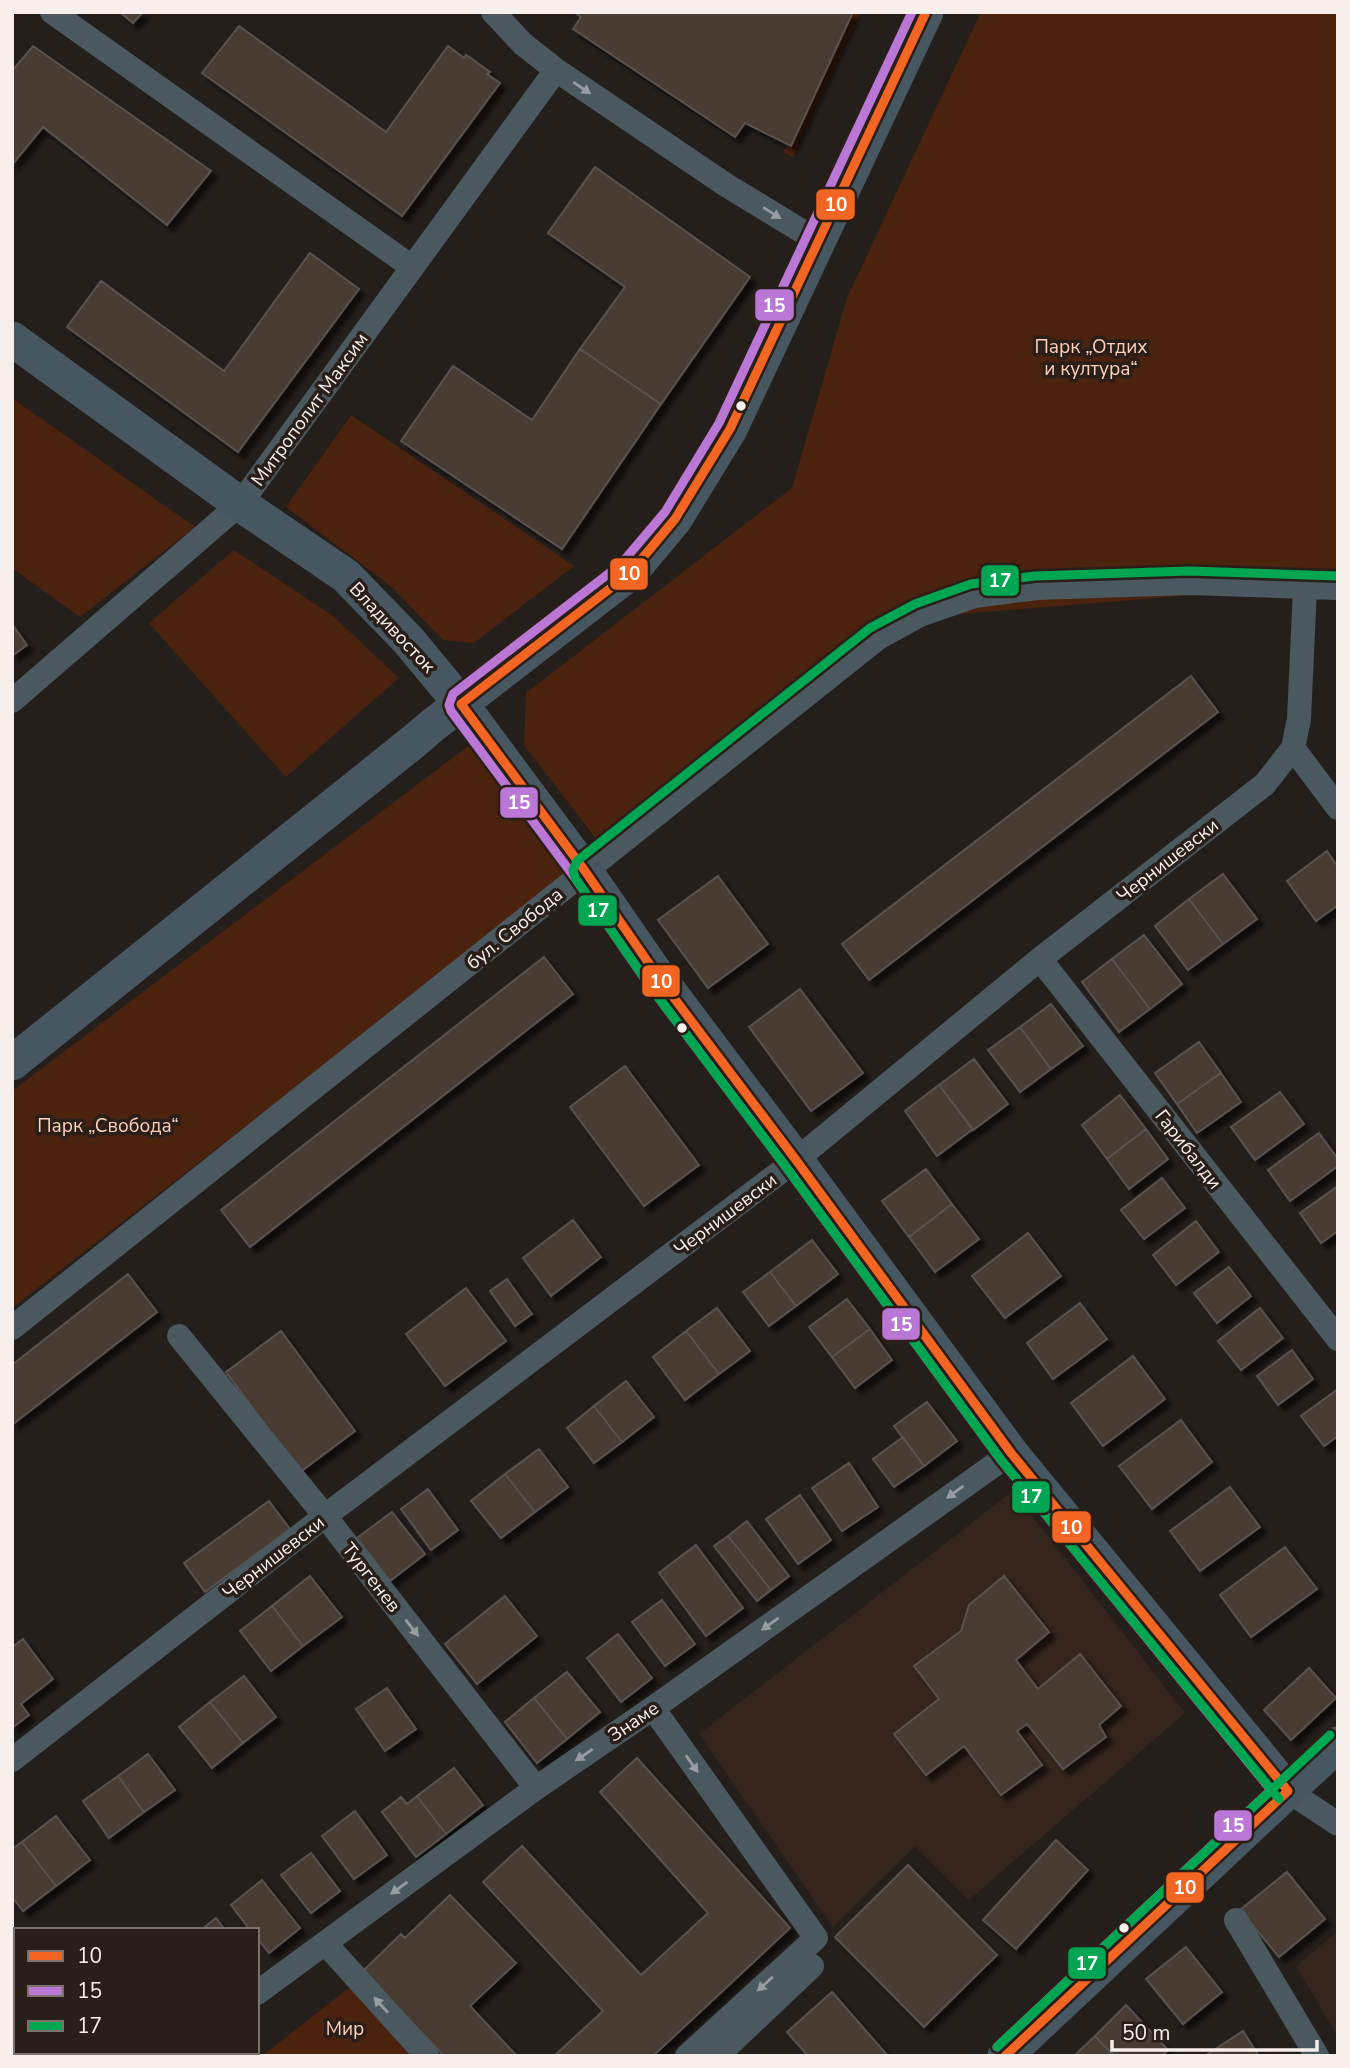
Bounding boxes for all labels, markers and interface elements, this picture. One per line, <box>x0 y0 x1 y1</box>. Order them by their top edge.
one-way arrow <box>573 81 591 95</box>
line badge: 10 <box>815 188 856 221</box>
text: 10 <box>825 192 847 218</box>
one-way arrow <box>762 207 781 220</box>
line badge: 15 <box>754 288 795 322</box>
text: 15 <box>763 293 785 319</box>
street label: Митрополит Максим <box>245 328 374 492</box>
park label: Парк „Отдих и култура“ <box>1034 334 1148 382</box>
unlabelled marker <box>734 399 748 413</box>
line badge: 10 <box>609 557 649 591</box>
text: 10 <box>618 561 640 587</box>
line badge: 17 <box>980 564 1020 597</box>
text: 17 <box>989 568 1011 594</box>
street label: Владивосток <box>343 577 441 679</box>
line badge: 15 <box>499 786 539 819</box>
text: 15 <box>508 790 530 816</box>
street label: Чернишевски <box>1111 813 1224 909</box>
street label: бул. Свобода <box>461 882 568 976</box>
line badge: 17 <box>577 894 618 927</box>
text: 17 <box>587 898 609 924</box>
line badge: 10 <box>641 964 681 998</box>
text: 10 <box>650 969 672 995</box>
unlabelled marker <box>675 1021 689 1035</box>
street label: Гарибалди <box>1149 1104 1228 1195</box>
park label: Парк „Свобода“ <box>37 1113 179 1139</box>
street label: Чернишевски <box>669 1168 782 1262</box>
line badge: 15 <box>881 1307 921 1341</box>
text: 15 <box>890 1312 912 1338</box>
line badge: 17 <box>1011 1480 1051 1514</box>
text: 17 <box>1020 1484 1042 1510</box>
one-way arrow <box>946 1485 964 1499</box>
street label: Чернишевски <box>217 1510 330 1606</box>
line badge: 10 <box>1051 1510 1092 1544</box>
text: 10 <box>1060 1515 1082 1541</box>
street label: Тургенев <box>336 1537 407 1618</box>
one-way arrow <box>761 1617 779 1631</box>
one-way arrow <box>404 1619 419 1637</box>
street label: Знаме <box>603 1695 664 1748</box>
one-way arrow <box>575 1748 593 1762</box>
one-way arrow <box>685 1755 699 1773</box>
line badge: 15 <box>1213 1809 1253 1842</box>
text: 15 <box>1222 1813 1244 1839</box>
line badge: 10 <box>1165 1871 1205 1904</box>
text: 10 <box>1174 1875 1196 1901</box>
one-way arrow <box>390 1881 408 1895</box>
unlabelled marker <box>1117 1921 1131 1935</box>
legend <box>14 1928 259 2054</box>
text: 10 <box>77 1942 102 1970</box>
line badge: 17 <box>1067 1946 1107 1980</box>
text: 17 <box>1076 1951 1098 1977</box>
one-way arrow <box>756 1976 774 1992</box>
text: 15 <box>77 1977 102 2005</box>
one-way arrow <box>373 1996 389 2014</box>
scale bar <box>1112 2008 1317 2052</box>
text: 17 <box>77 2012 102 2040</box>
park label: Мир <box>326 2016 364 2042</box>
text: 50 m <box>1122 2019 1171 2047</box>

